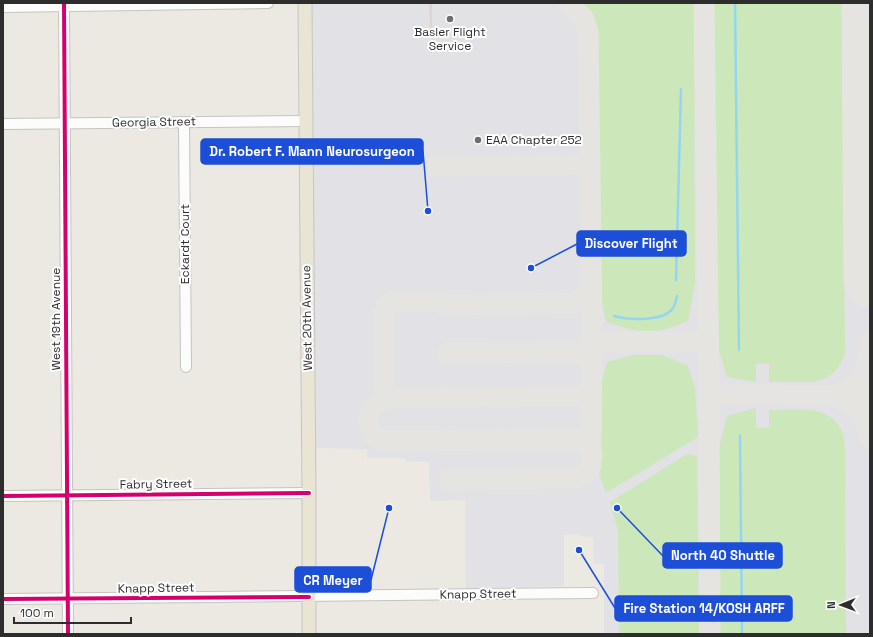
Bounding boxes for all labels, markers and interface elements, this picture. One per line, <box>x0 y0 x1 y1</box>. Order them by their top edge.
marker: Basler Flight Service <box>445 14 455 24</box>
place label: Basler Flight Service <box>414 24 486 54</box>
street label: Georgia Street <box>112 113 196 131</box>
place label: EAA Chapter 252 <box>486 132 582 148</box>
marker: EAA Chapter 252 <box>473 135 483 145</box>
callout: Dr. Robert F. Mann Neurosurgeon <box>201 139 423 164</box>
text: Dr. Robert F. Mann Neurosurgeon <box>209 143 415 160</box>
street label: Eckardt Court <box>177 204 193 284</box>
callout: Discover Flight <box>577 231 686 256</box>
text: Discover Flight <box>584 235 678 252</box>
street label: West 20th Avenue <box>298 265 316 371</box>
street label: West 19th Avenue <box>48 268 64 370</box>
street label: Fabry Street <box>120 475 192 493</box>
callout: North 40 Shuttle <box>663 543 782 568</box>
text: North 40 Shuttle <box>671 547 775 564</box>
callout: CR Meyer <box>295 567 371 592</box>
text: CR Meyer <box>303 572 363 589</box>
street label: Knapp Street <box>117 579 195 597</box>
street label: Knapp Street <box>439 585 517 603</box>
north arrow <box>821 585 861 625</box>
callout: Fire Station 14/KOSH ARFF <box>615 596 792 621</box>
scale bar <box>14 599 131 625</box>
text: Fire Station 14/KOSH ARFF <box>623 600 785 617</box>
text: N <box>824 601 838 609</box>
text: 100 m <box>20 605 54 621</box>

